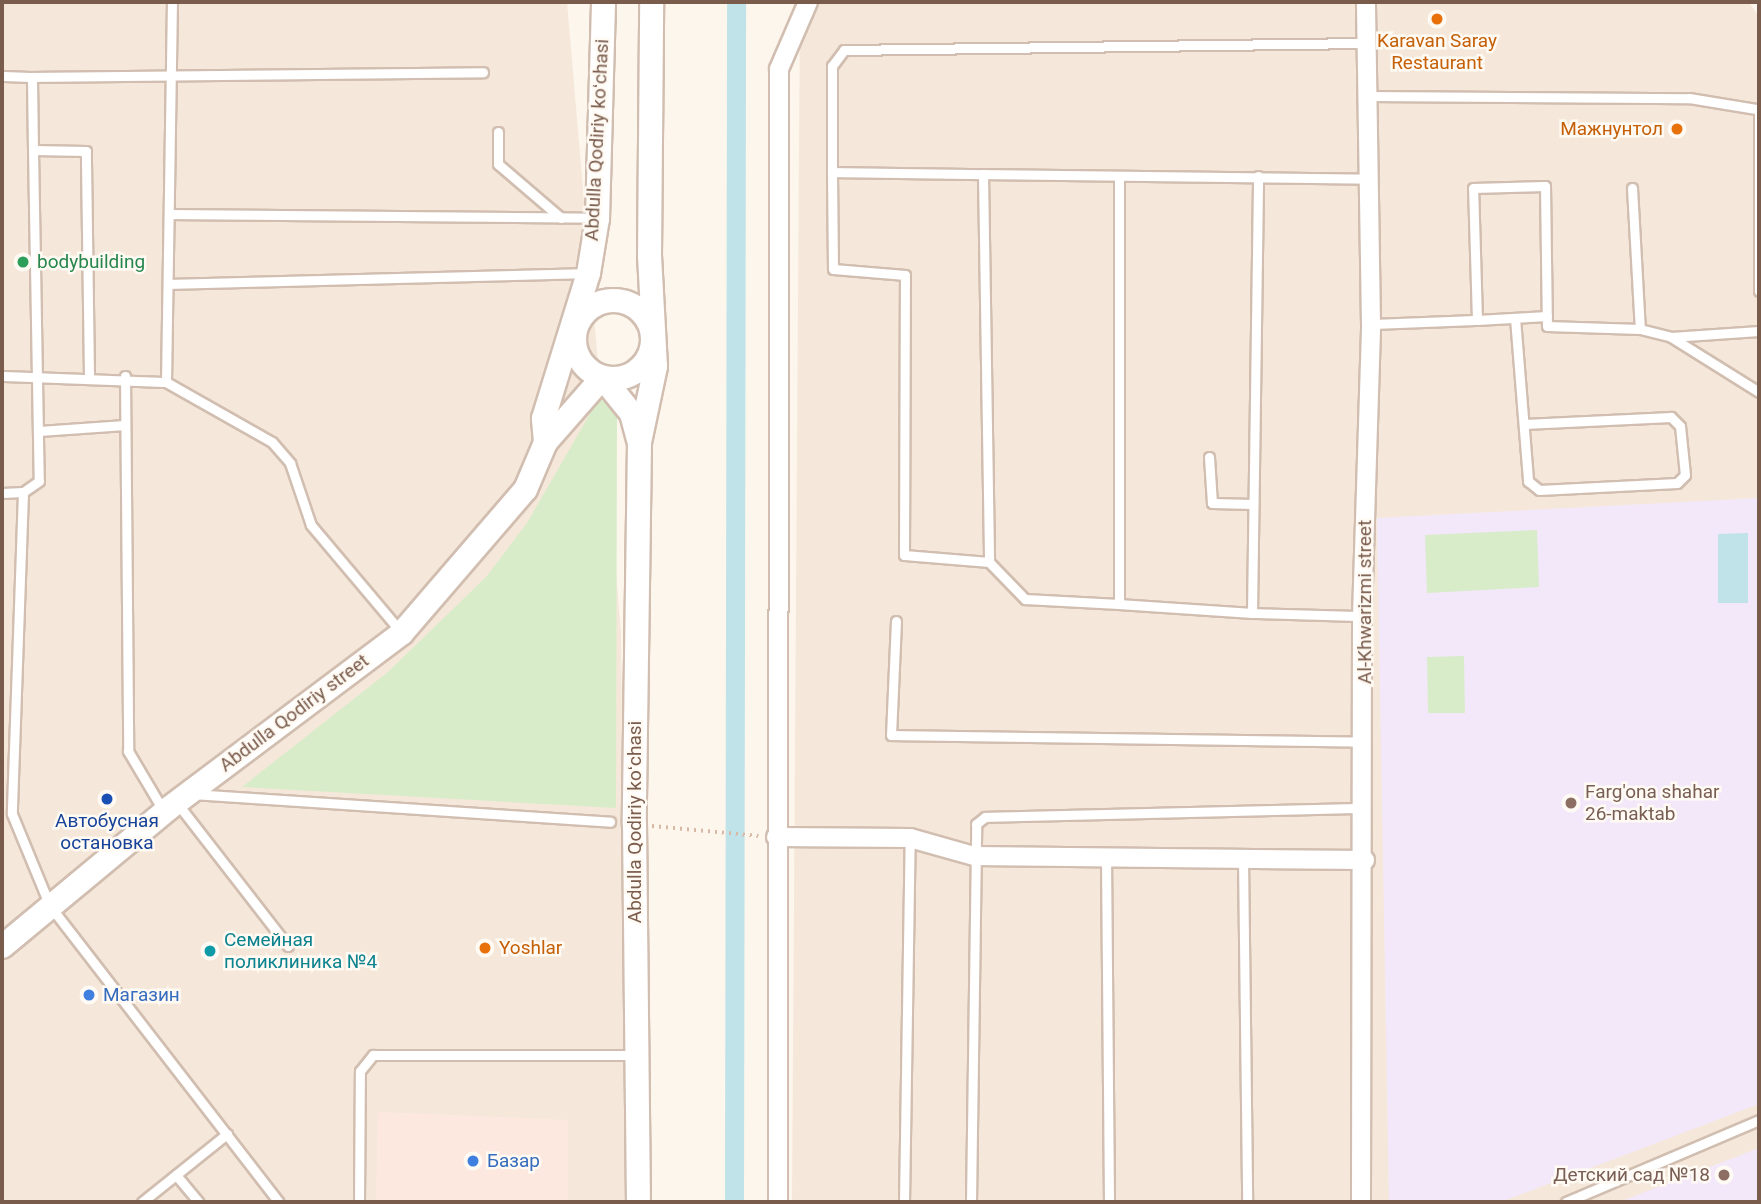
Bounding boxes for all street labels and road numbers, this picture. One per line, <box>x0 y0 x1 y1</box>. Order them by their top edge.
street label: Abdulla Qodiriy koʻchasi <box>580 38 614 242</box>
street label: Al-Khwarizmi street <box>1354 520 1376 684</box>
street label: Abdulla Qodiriy street <box>215 649 373 777</box>
street label: Abdulla Qodiriy koʻchasi <box>624 721 646 923</box>

